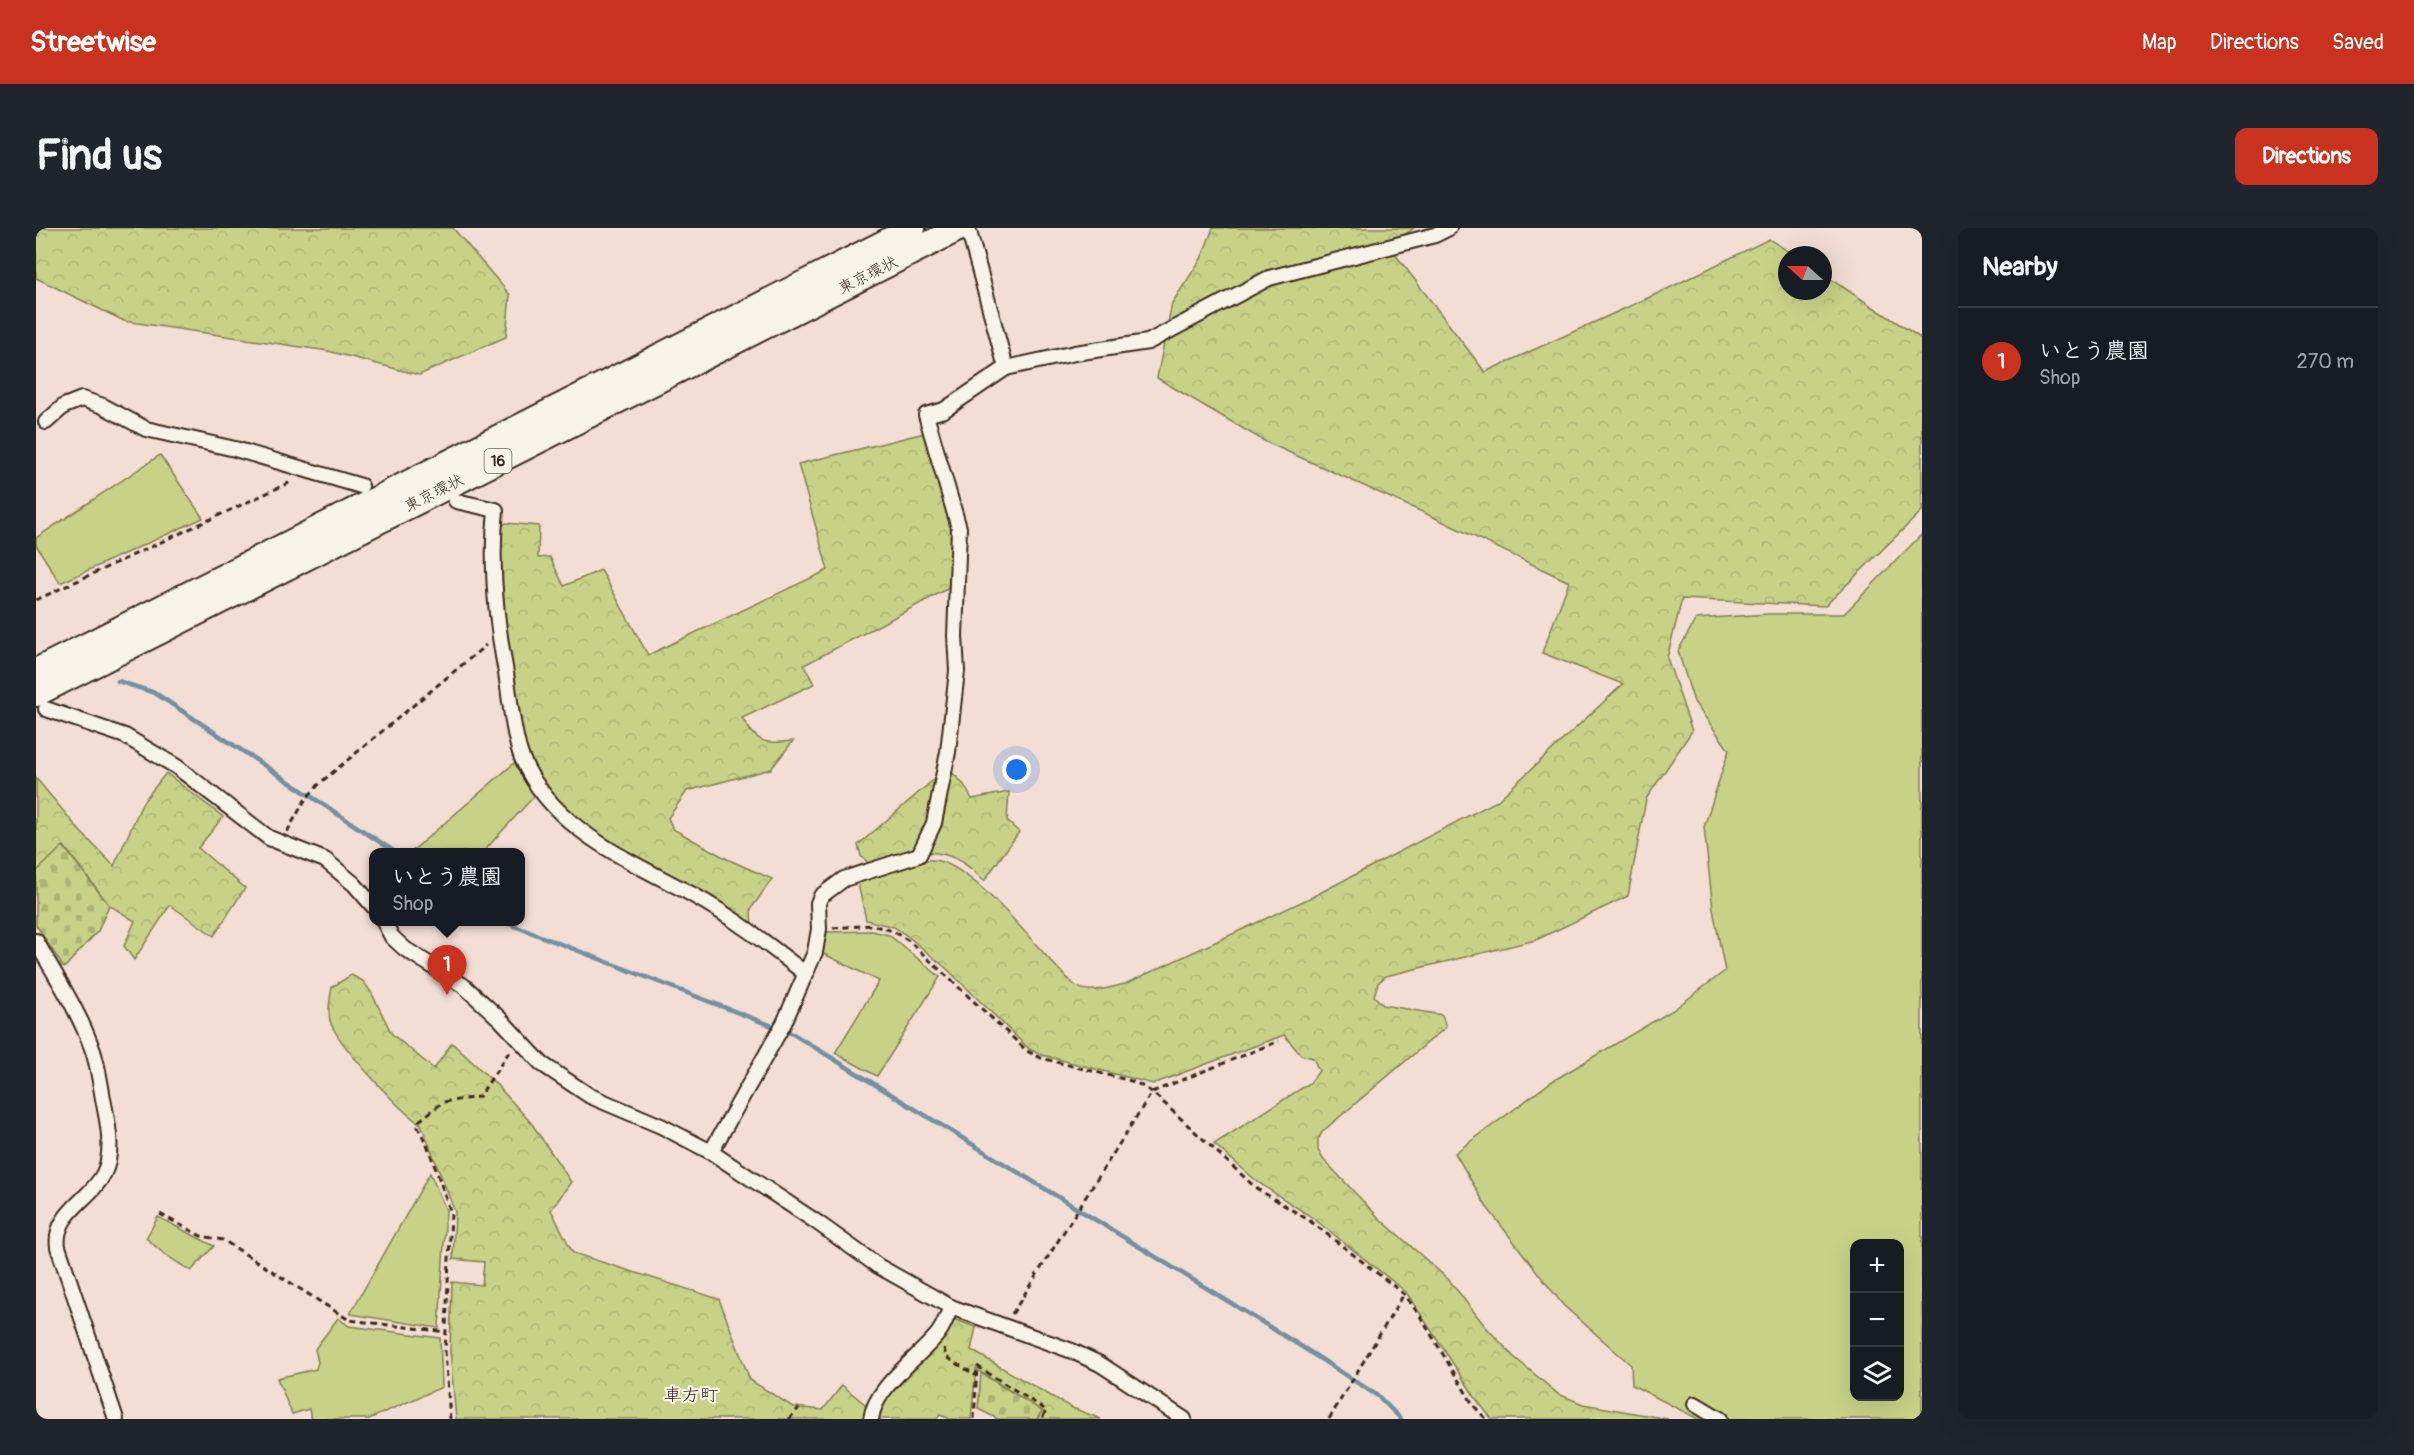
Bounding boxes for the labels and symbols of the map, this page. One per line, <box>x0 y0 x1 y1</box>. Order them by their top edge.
north arrow <box>1778 246 1832 300</box>
street label: 東京環状 <box>835 252 901 298</box>
road number: 16 <box>484 449 512 473</box>
street label: 東京環状 <box>401 470 467 516</box>
your location <box>1002 755 1031 784</box>
pin: 1 <box>428 946 466 995</box>
district label: 車方町 <box>664 1384 718 1407</box>

